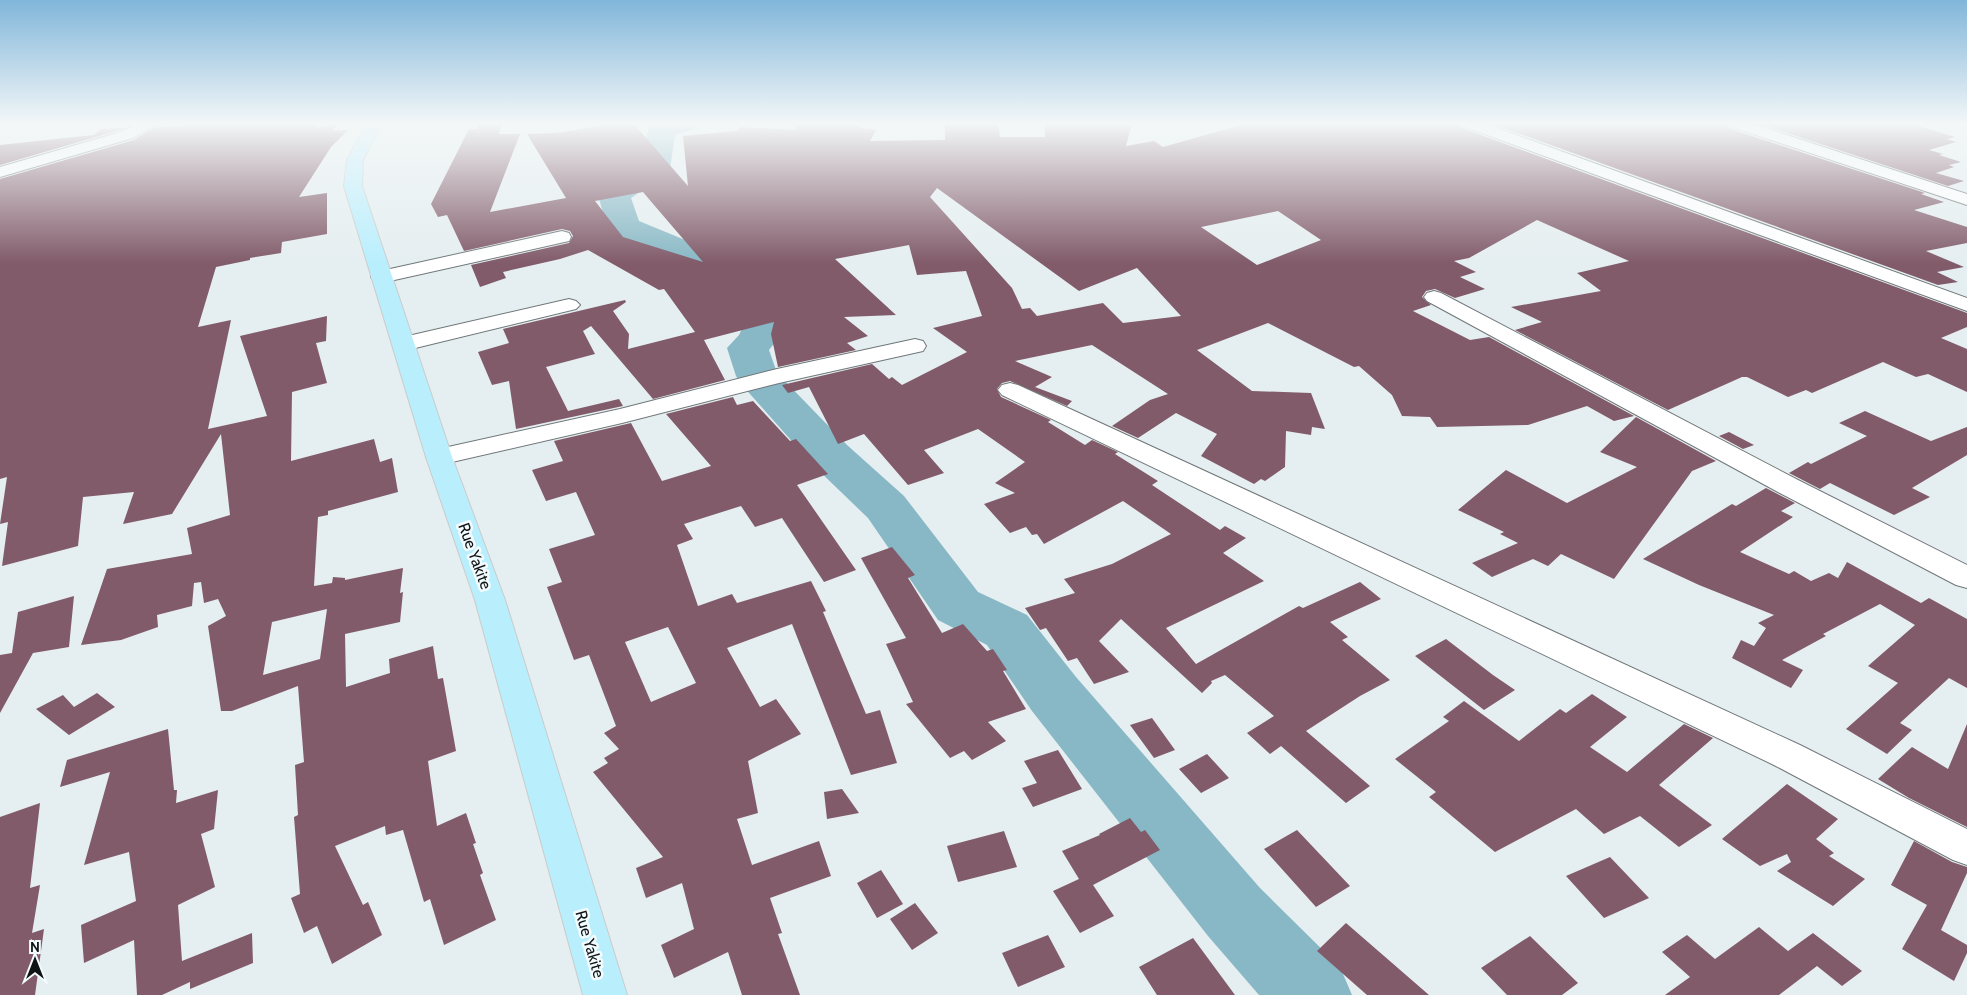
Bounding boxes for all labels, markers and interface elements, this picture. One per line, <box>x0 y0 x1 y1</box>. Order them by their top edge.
street label: Rue Yakite <box>454 520 496 592</box>
street label: Rue Yakite <box>571 908 609 980</box>
north arrow <box>10 935 60 985</box>
text: N <box>30 938 40 956</box>

